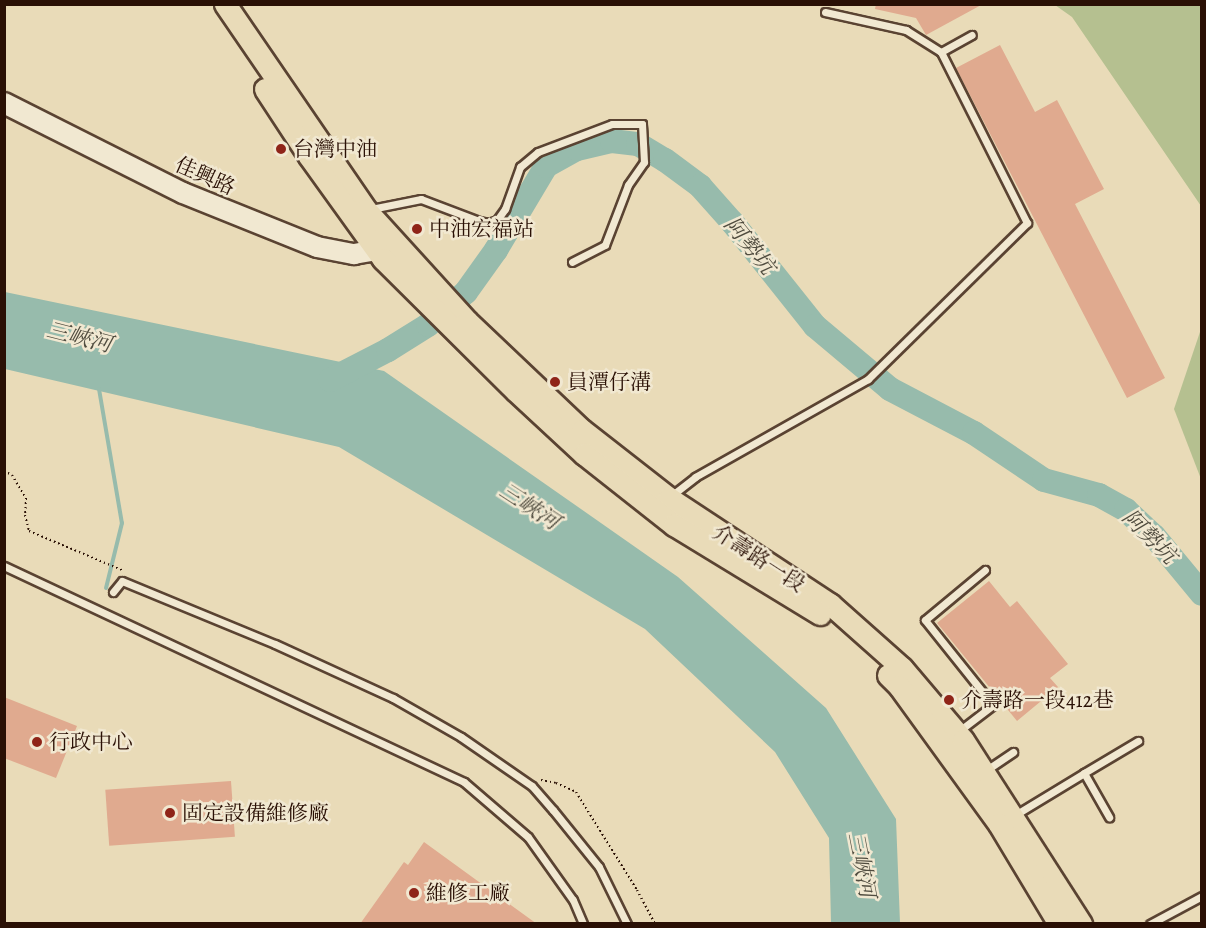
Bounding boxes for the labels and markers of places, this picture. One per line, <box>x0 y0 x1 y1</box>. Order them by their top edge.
place label: 台灣中油 <box>293 136 377 162</box>
marker: 台灣中油 <box>274 142 288 156</box>
place label: 中油宏福站 <box>429 216 534 242</box>
marker: 中油宏福站 <box>410 222 424 236</box>
place label: 員潭仔溝 <box>567 369 651 395</box>
marker: 員潭仔溝 <box>548 375 562 389</box>
place label: 介壽路一段412巷 <box>961 687 1114 713</box>
marker: 介壽路一段412巷 <box>942 693 956 707</box>
place label: 行政中心 <box>49 729 133 755</box>
marker: 行政中心 <box>30 735 44 749</box>
place label: 固定設備維修廠 <box>182 800 329 826</box>
marker: 固定設備維修廠 <box>163 806 177 820</box>
place label: 維修工廠 <box>426 880 510 906</box>
marker: 維修工廠 <box>407 886 421 900</box>

